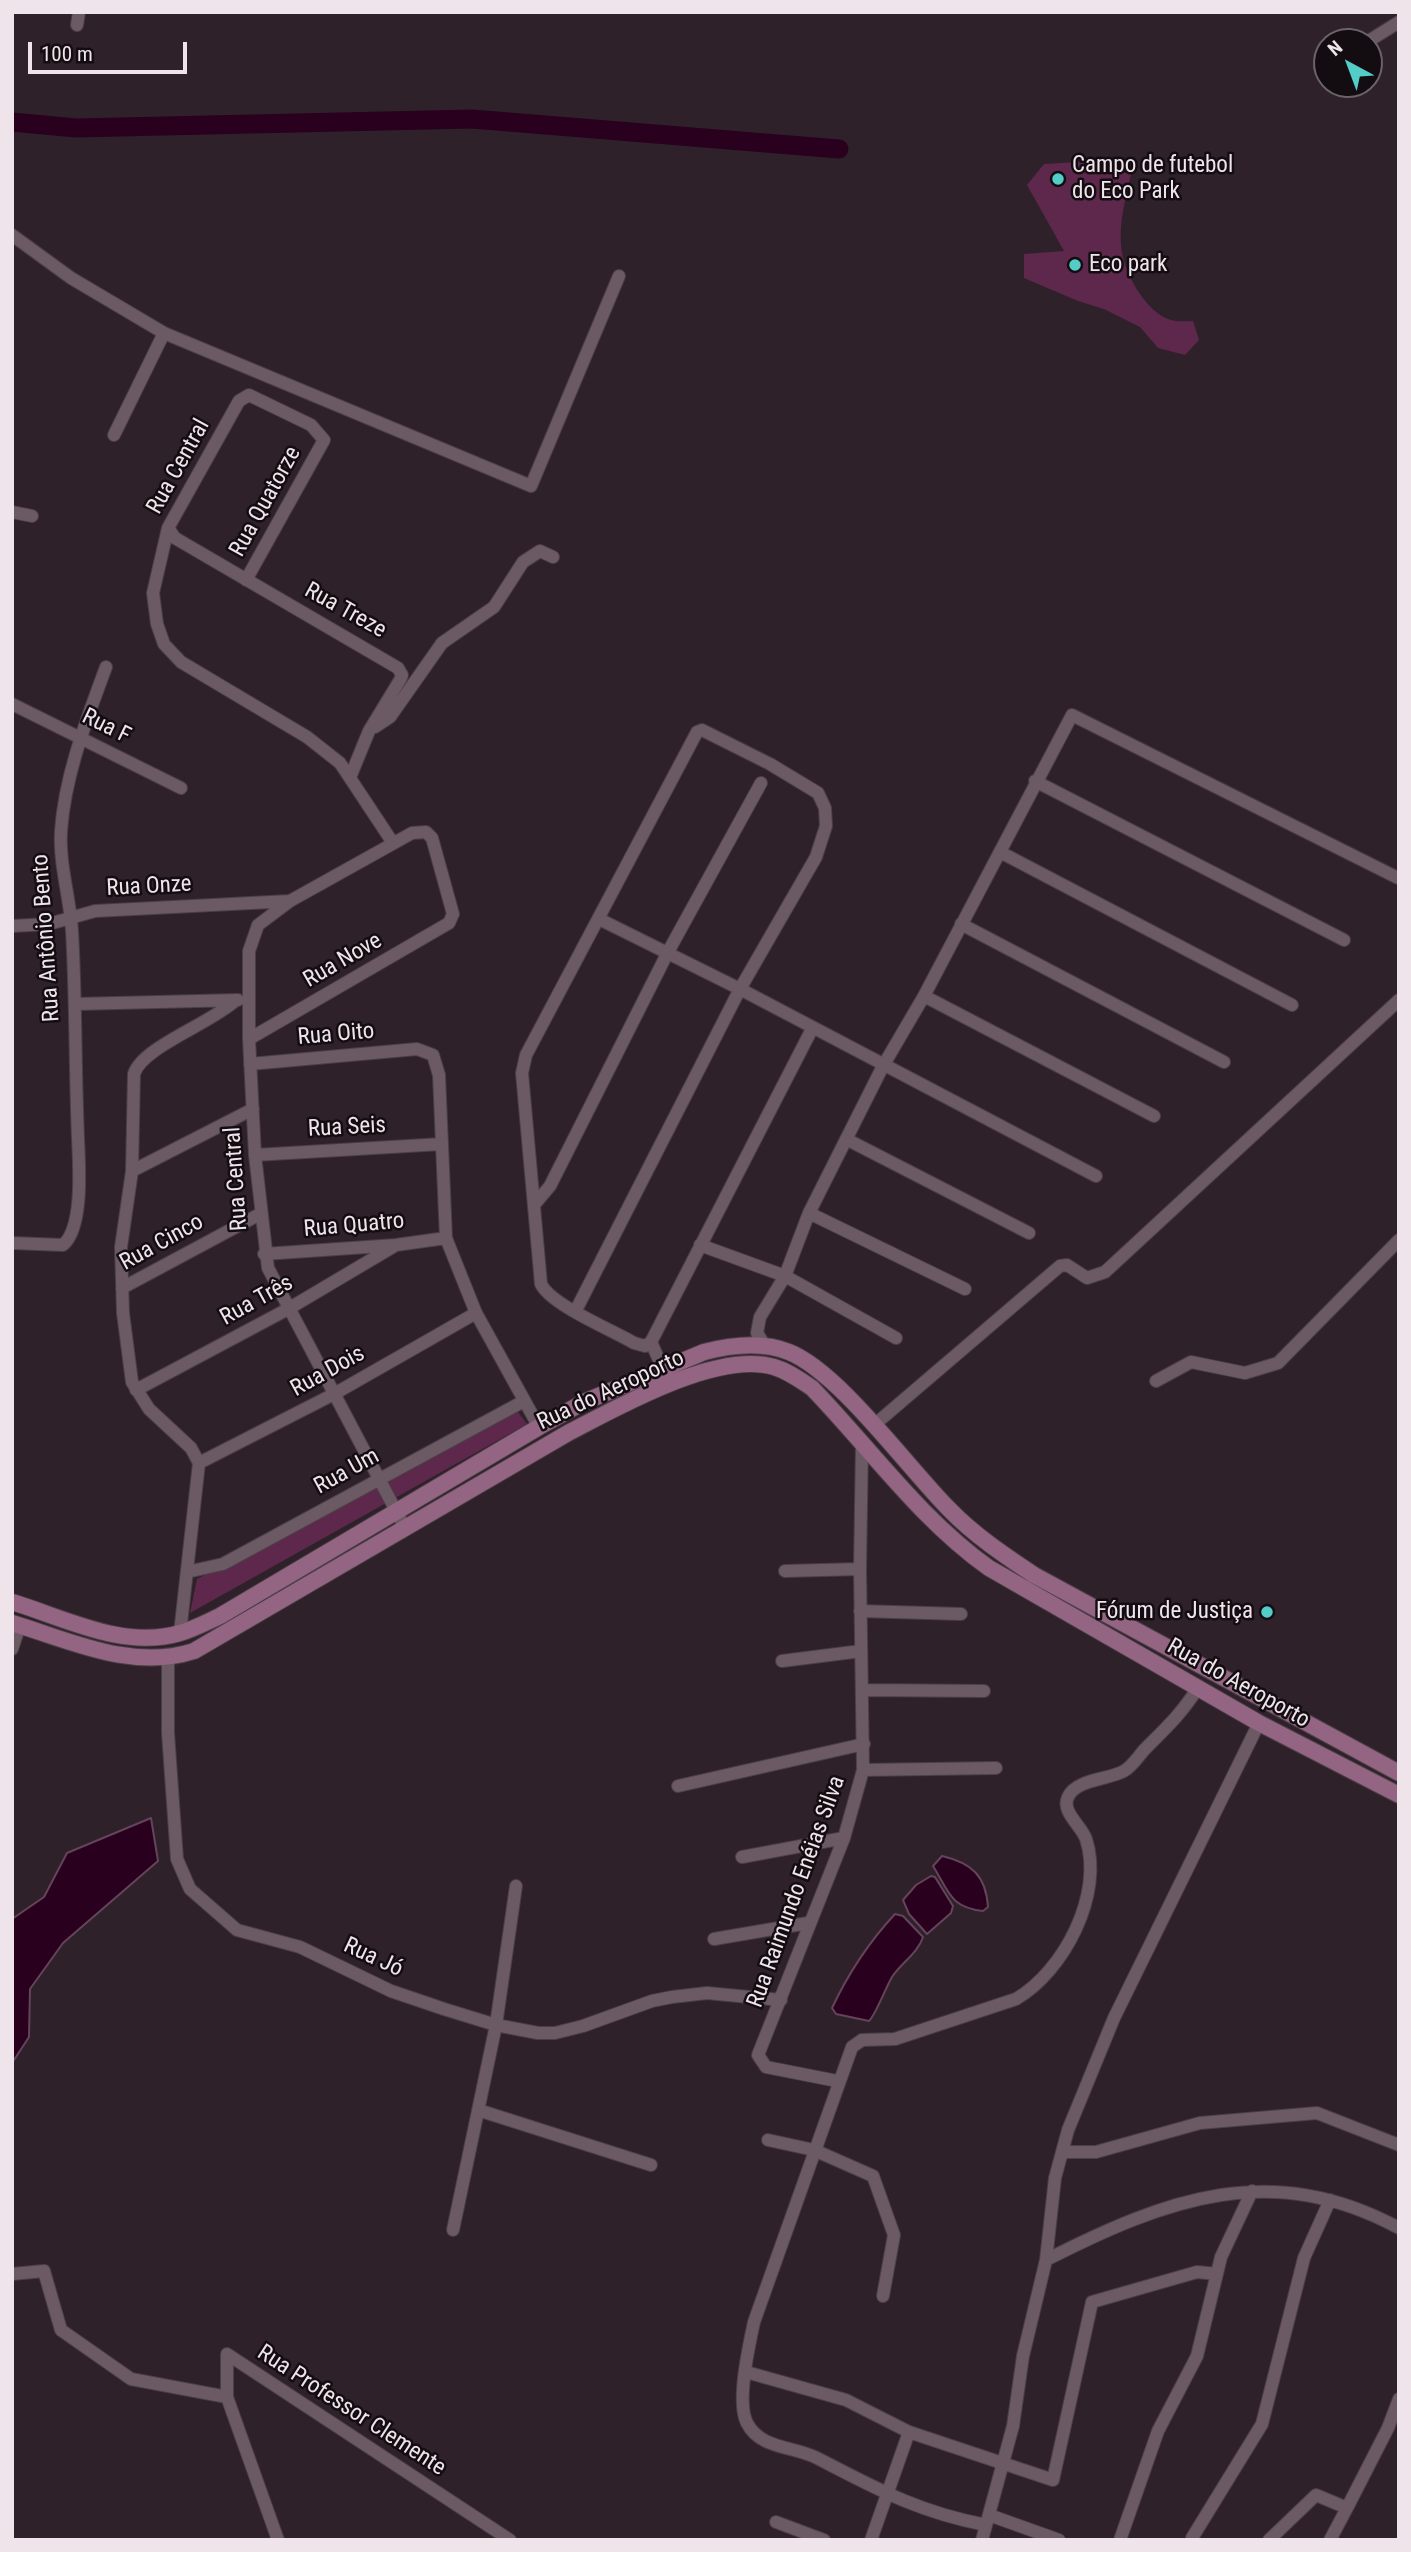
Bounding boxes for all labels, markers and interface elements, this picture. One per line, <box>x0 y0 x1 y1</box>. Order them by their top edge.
scale bar <box>32 28 191 72</box>
north arrow <box>1313 28 1383 98</box>
text: N <box>1323 36 1347 61</box>
text: 100 m <box>41 42 93 66</box>
place label: Campo de futebol do Eco Park <box>1072 152 1233 206</box>
marker: Campo de futebol do Eco Park <box>1050 171 1066 187</box>
place label: Eco park <box>1089 251 1167 279</box>
marker: Eco park <box>1067 257 1083 273</box>
street label: Rua Central <box>142 415 216 519</box>
street label: Rua Quatorze <box>224 442 308 562</box>
street label: Rua Treze <box>299 577 391 645</box>
street label: Rua F <box>77 703 135 751</box>
street label: Rua Antônio Bento <box>27 853 67 1023</box>
street label: Rua Onze <box>106 871 192 903</box>
street label: Rua Nove <box>299 928 387 994</box>
street label: Rua Oito <box>297 1018 375 1052</box>
street label: Rua Seis <box>307 1112 387 1144</box>
street label: Rua Central <box>220 1126 254 1232</box>
street label: Rua Quatro <box>303 1208 405 1244</box>
street label: Rua Cinco <box>115 1209 209 1277</box>
street label: Rua Três <box>216 1270 298 1332</box>
street label: Rua Dois <box>286 1341 370 1403</box>
street label: Rua do Aeroporto <box>533 1345 689 1437</box>
street label: Rua Um <box>310 1443 384 1501</box>
place label: Fórum de Justiça <box>1096 1598 1253 1626</box>
marker: Fórum de Justiça <box>1259 1604 1275 1620</box>
street label: Rua do Aeroporto <box>1162 1633 1314 1735</box>
street label: Rua Raimundo Enéias Silva <box>742 1772 852 2012</box>
street label: Rua Jó <box>339 1932 407 1984</box>
street label: Rua Professor Clemente <box>252 2340 450 2482</box>

